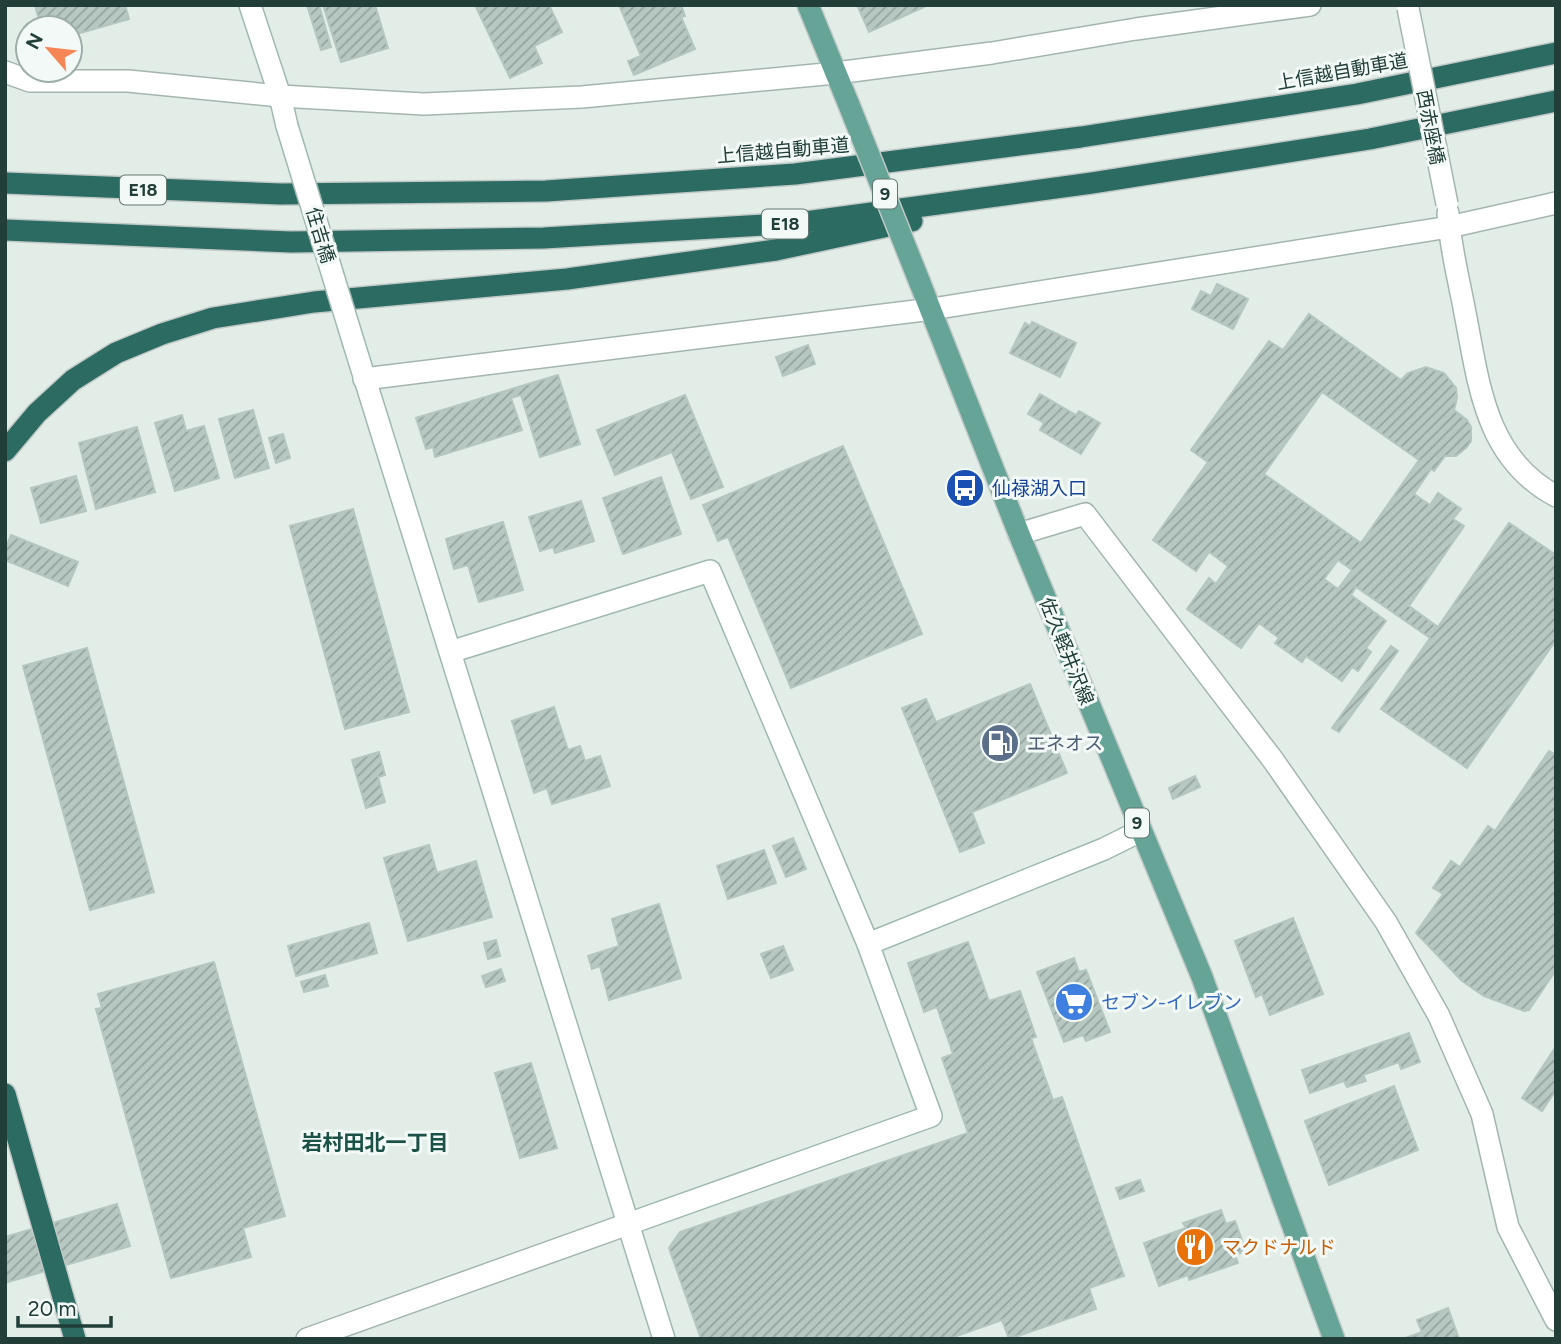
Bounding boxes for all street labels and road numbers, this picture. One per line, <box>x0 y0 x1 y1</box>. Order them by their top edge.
street label: 上信越自動車道 <box>1275 49 1410 94</box>
street label: 西赤座橋 <box>1412 88 1449 167</box>
street label: 上信越自動車道 <box>716 133 850 168</box>
road number: E18 <box>120 176 166 204</box>
road number: 9 <box>873 180 897 209</box>
street label: 住吉橋 <box>301 205 340 266</box>
road number: E18 <box>762 210 808 238</box>
street label: 佐久軽井沢線 <box>1035 594 1099 708</box>
road number: 9 <box>1125 808 1149 838</box>

